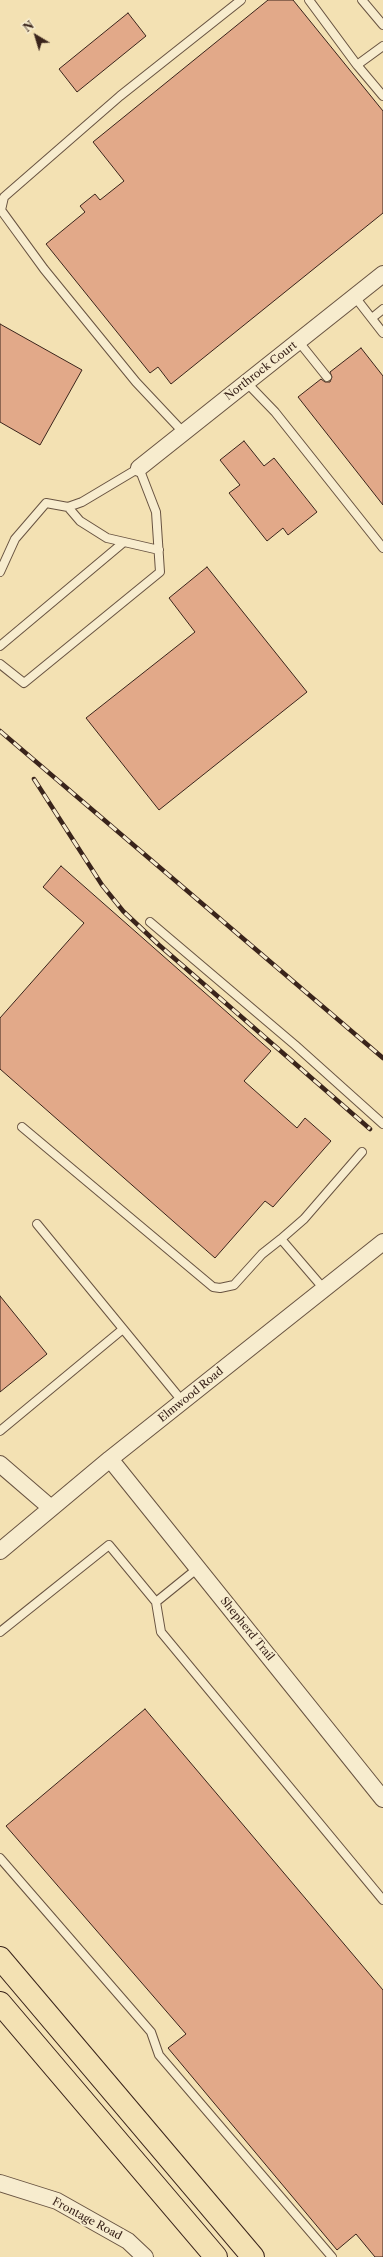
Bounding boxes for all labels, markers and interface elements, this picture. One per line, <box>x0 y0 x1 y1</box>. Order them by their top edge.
north arrow <box>16 16 56 56</box>
text: N <box>21 18 37 35</box>
street label: Northrock Court <box>222 339 300 403</box>
street label: Elmwood Road <box>156 1365 226 1425</box>
street label: Shepherd Trail <box>217 1594 277 1664</box>
street label: Frontage Road <box>50 2195 124 2243</box>

